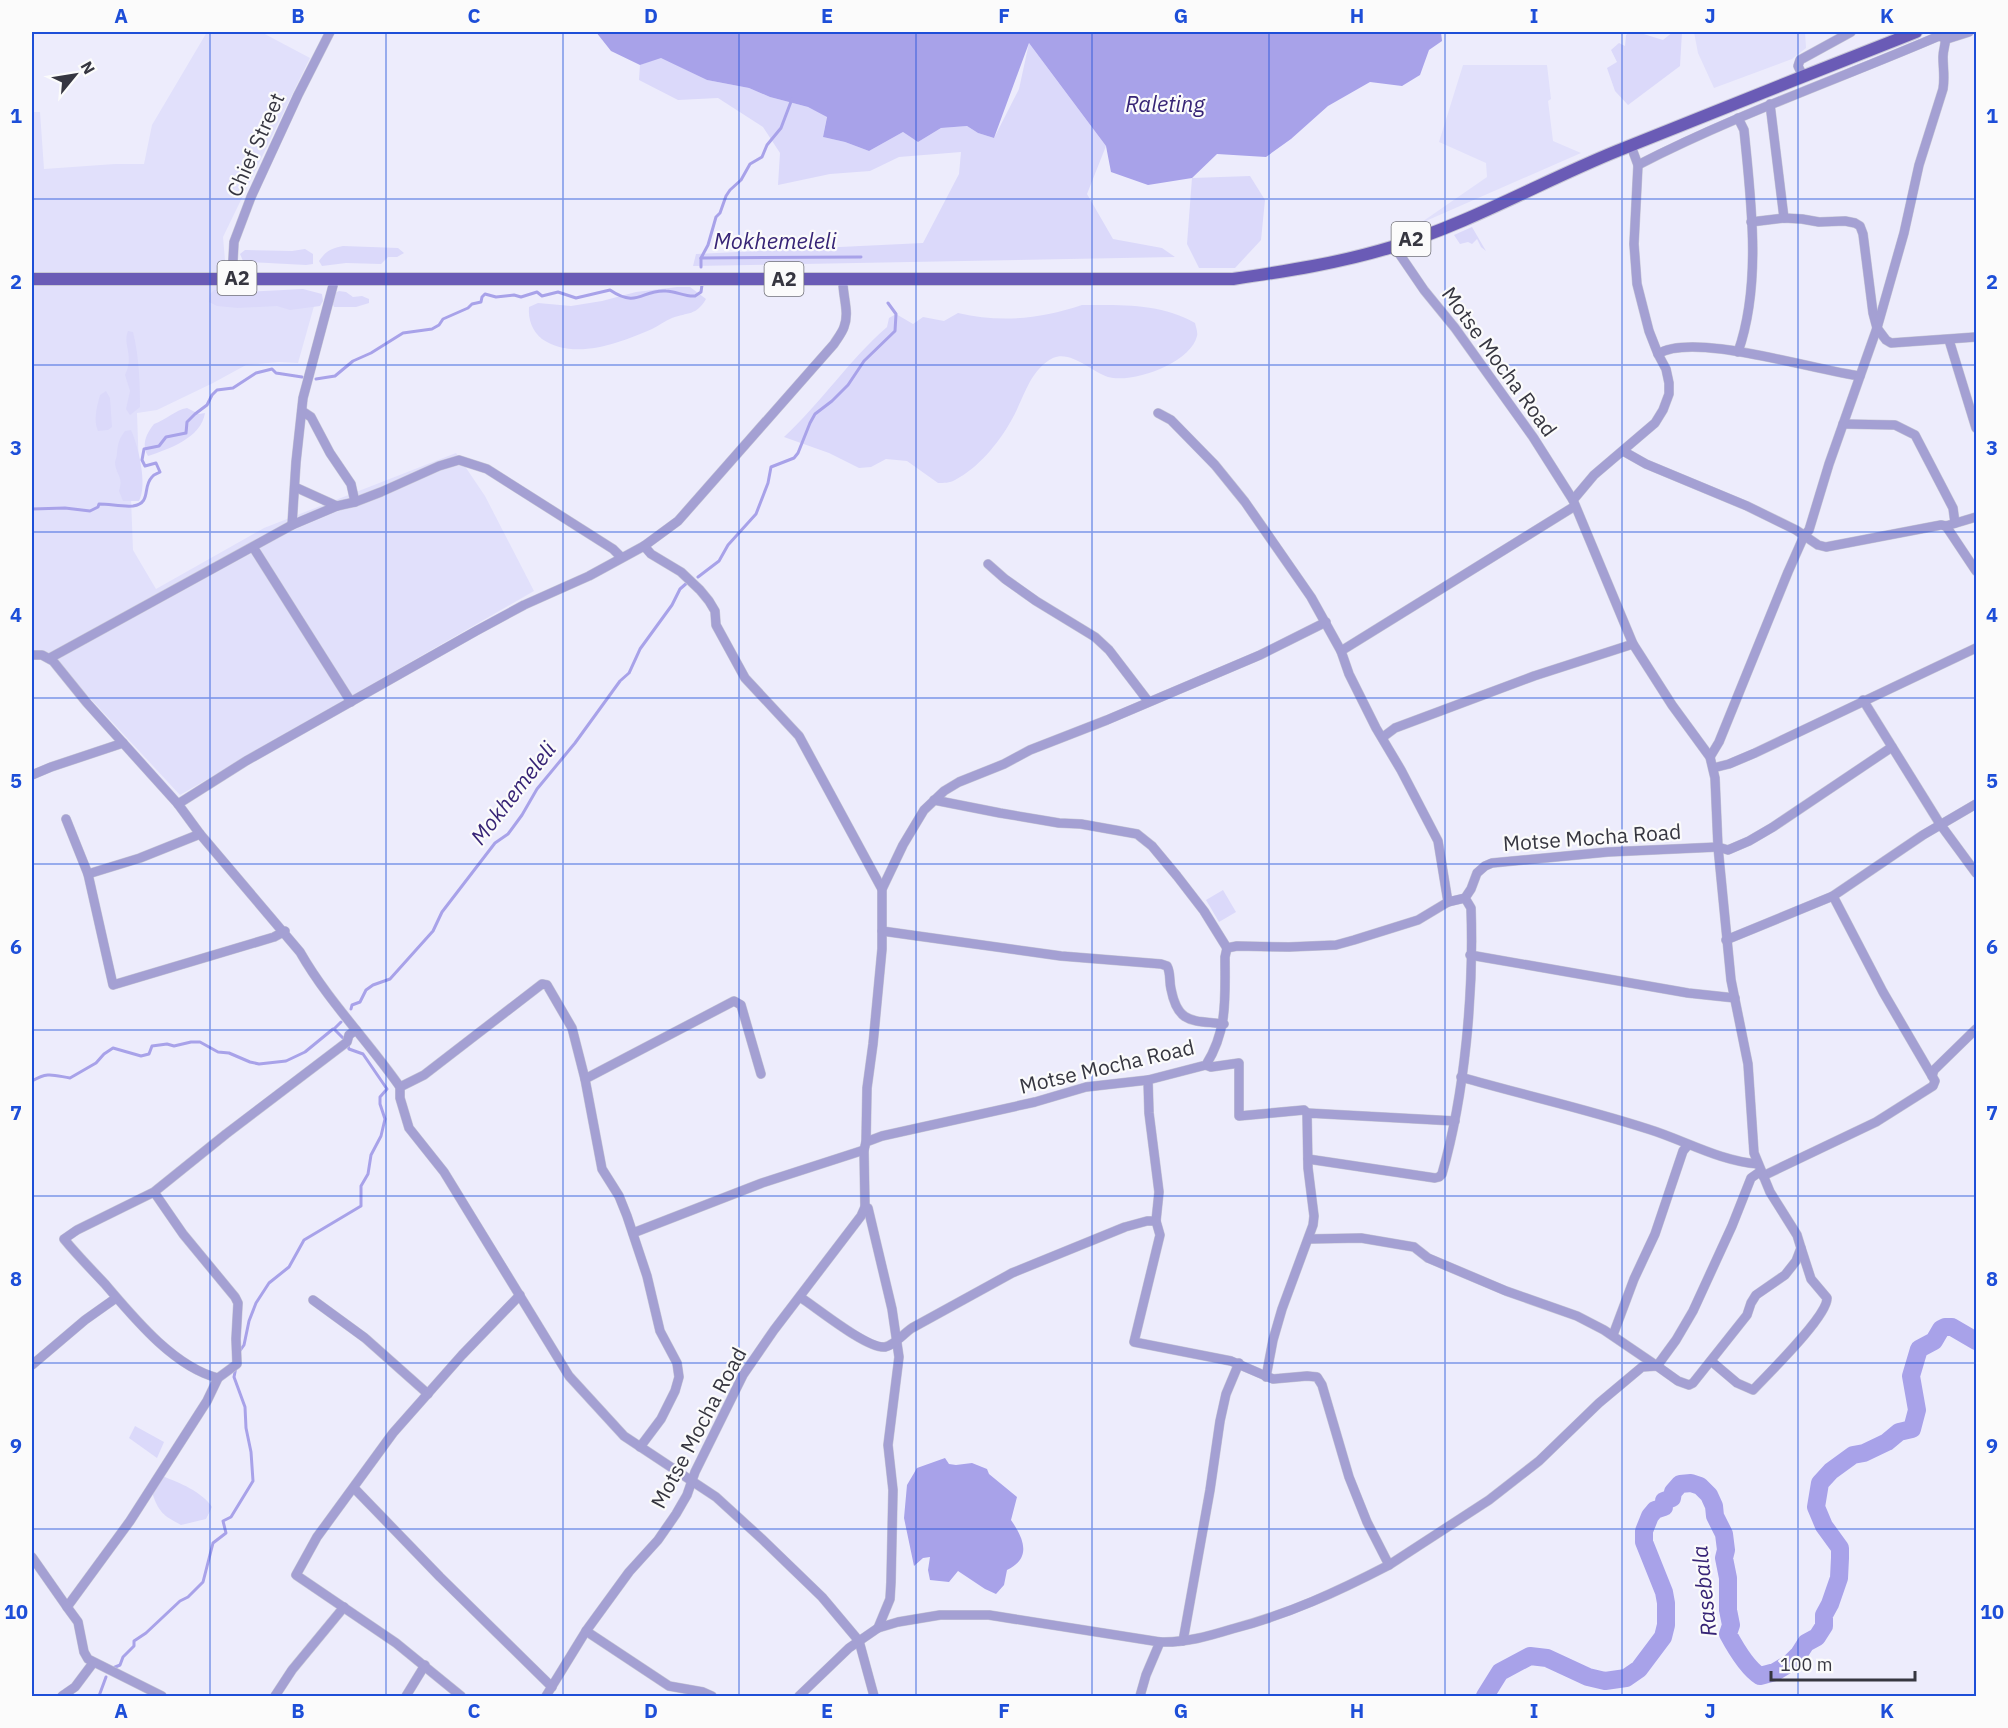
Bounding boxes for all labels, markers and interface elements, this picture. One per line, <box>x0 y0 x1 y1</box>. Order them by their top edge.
text: A <box>114 2 128 29</box>
text: B <box>291 2 305 29</box>
text: C <box>467 2 481 29</box>
text: D <box>644 2 658 29</box>
text: E <box>821 2 833 29</box>
text: F <box>998 2 1010 29</box>
text: G <box>1174 2 1188 29</box>
text: H <box>1350 2 1364 29</box>
text: I <box>1530 2 1538 29</box>
text: J <box>1704 2 1716 29</box>
text: K <box>1880 2 1894 29</box>
north arrow <box>45 45 105 105</box>
text: N <box>76 57 100 78</box>
street label: Chief Street <box>220 88 290 201</box>
water label: Raleting <box>1125 89 1206 118</box>
text: 1 <box>10 102 22 129</box>
text: 1 <box>1986 102 1998 129</box>
road number: A2 <box>1392 222 1430 256</box>
water label: Mokhemeleli <box>713 226 837 255</box>
road number: A2 <box>218 261 256 295</box>
road number: A2 <box>764 262 804 296</box>
text: 2 <box>10 268 22 295</box>
text: 2 <box>1986 268 1998 295</box>
street label: Motse Mocha Road <box>1436 281 1564 442</box>
text: 3 <box>10 434 22 461</box>
text: 3 <box>1986 434 1998 461</box>
text: 4 <box>10 601 22 628</box>
text: 4 <box>1986 601 1998 628</box>
water label: Mokhemeleli <box>463 735 562 850</box>
text: 5 <box>10 767 22 794</box>
text: 5 <box>1986 767 1998 794</box>
street label: Motse Mocha Road <box>1502 817 1682 857</box>
text: 6 <box>10 933 22 960</box>
text: 6 <box>1986 933 1998 960</box>
street label: Motse Mocha Road <box>1017 1032 1197 1100</box>
text: 7 <box>10 1099 22 1126</box>
text: 7 <box>1986 1099 1998 1126</box>
text: 8 <box>10 1265 22 1292</box>
text: 8 <box>1986 1265 1998 1292</box>
street label: Motse Mocha Road <box>644 1342 752 1513</box>
text: 9 <box>10 1432 22 1459</box>
text: 9 <box>1986 1432 1998 1459</box>
water label: Rasebala <box>1684 1544 1723 1638</box>
text: 10 <box>4 1598 28 1625</box>
text: 10 <box>1980 1598 2004 1625</box>
scale bar <box>1771 1644 1915 1682</box>
text: 100 m <box>1780 1653 1832 1676</box>
text: A <box>114 1697 128 1724</box>
text: B <box>291 1697 305 1724</box>
text: C <box>467 1697 481 1724</box>
text: D <box>644 1697 658 1724</box>
text: E <box>821 1697 833 1724</box>
text: F <box>998 1697 1010 1724</box>
text: G <box>1174 1697 1188 1724</box>
text: H <box>1350 1697 1364 1724</box>
text: I <box>1530 1697 1538 1724</box>
text: J <box>1704 1697 1716 1724</box>
text: K <box>1880 1697 1894 1724</box>

